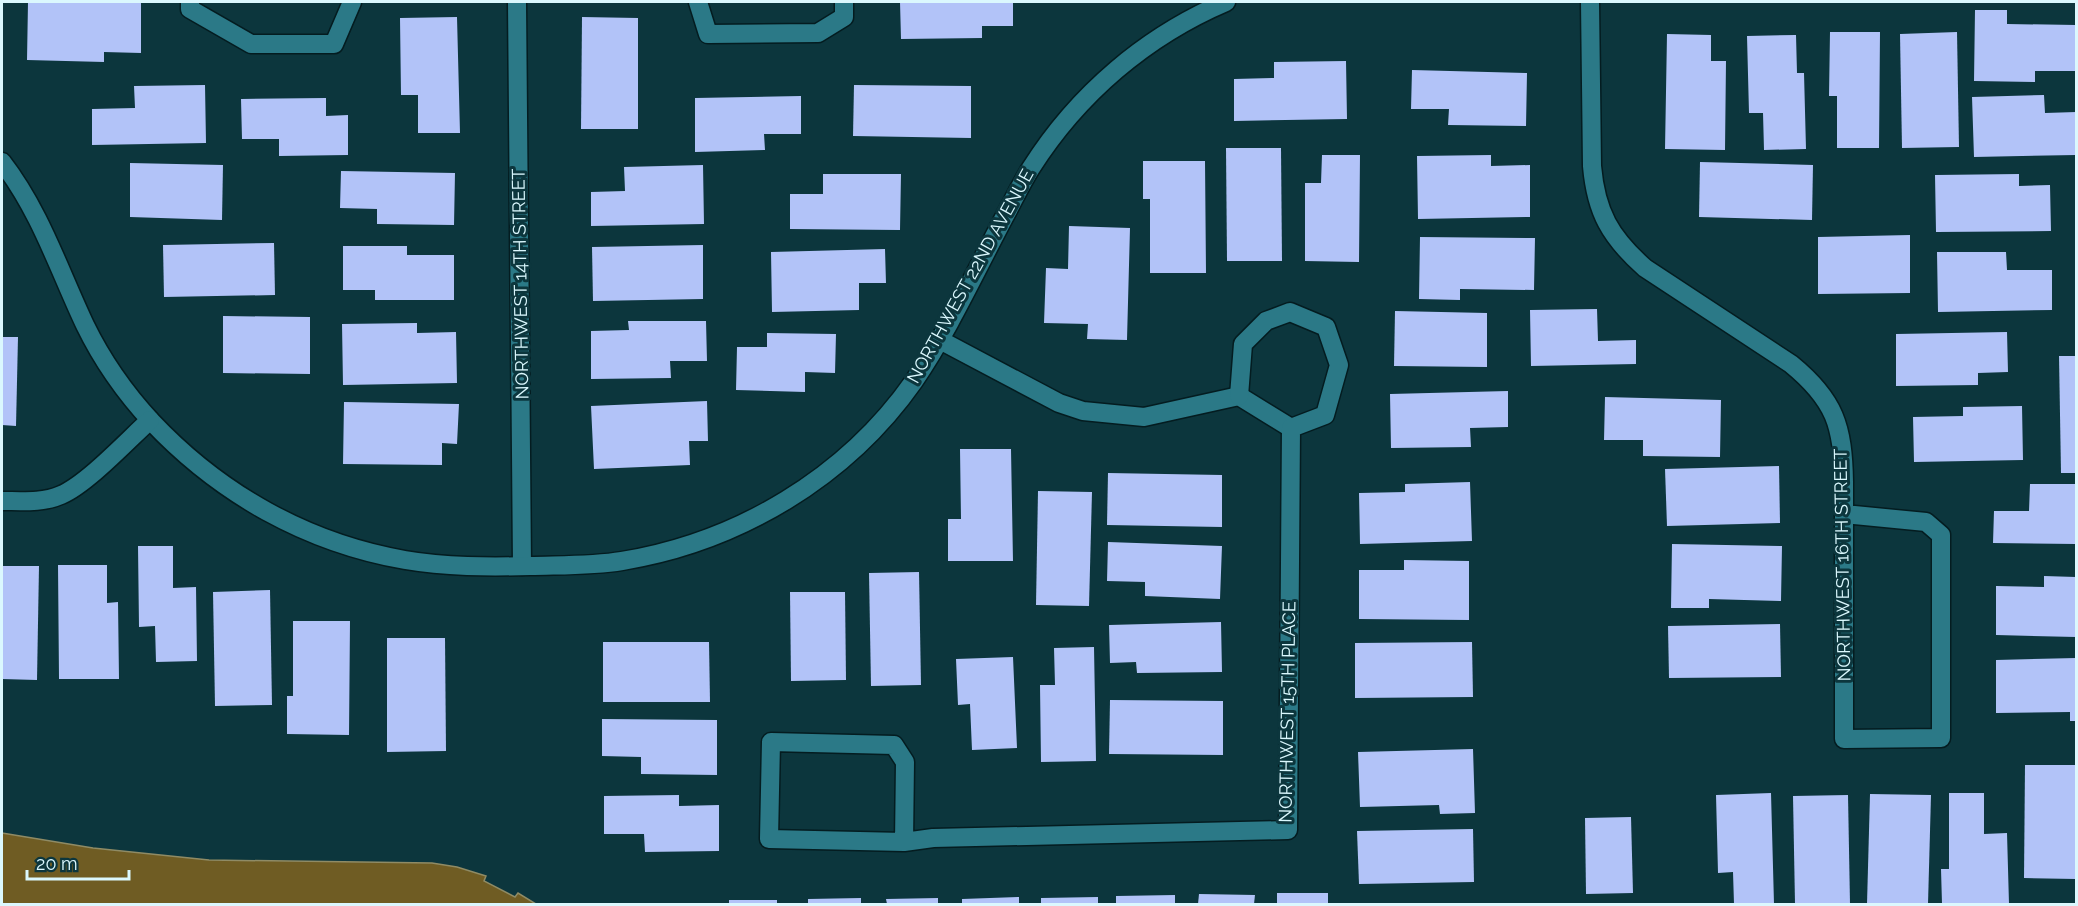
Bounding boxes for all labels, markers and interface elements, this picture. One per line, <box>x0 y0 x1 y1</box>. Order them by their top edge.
street label: NORTHWEST 22ND AVENUE <box>902 165 1038 387</box>
street label: NORTHWEST 14TH STREET <box>507 168 533 400</box>
street label: NORTHWEST 16TH STREET <box>1829 448 1855 682</box>
street label: NORTHWEST 15TH PLACE <box>1275 601 1299 823</box>
scale bar <box>27 843 129 881</box>
text: 20 m <box>36 853 78 874</box>

